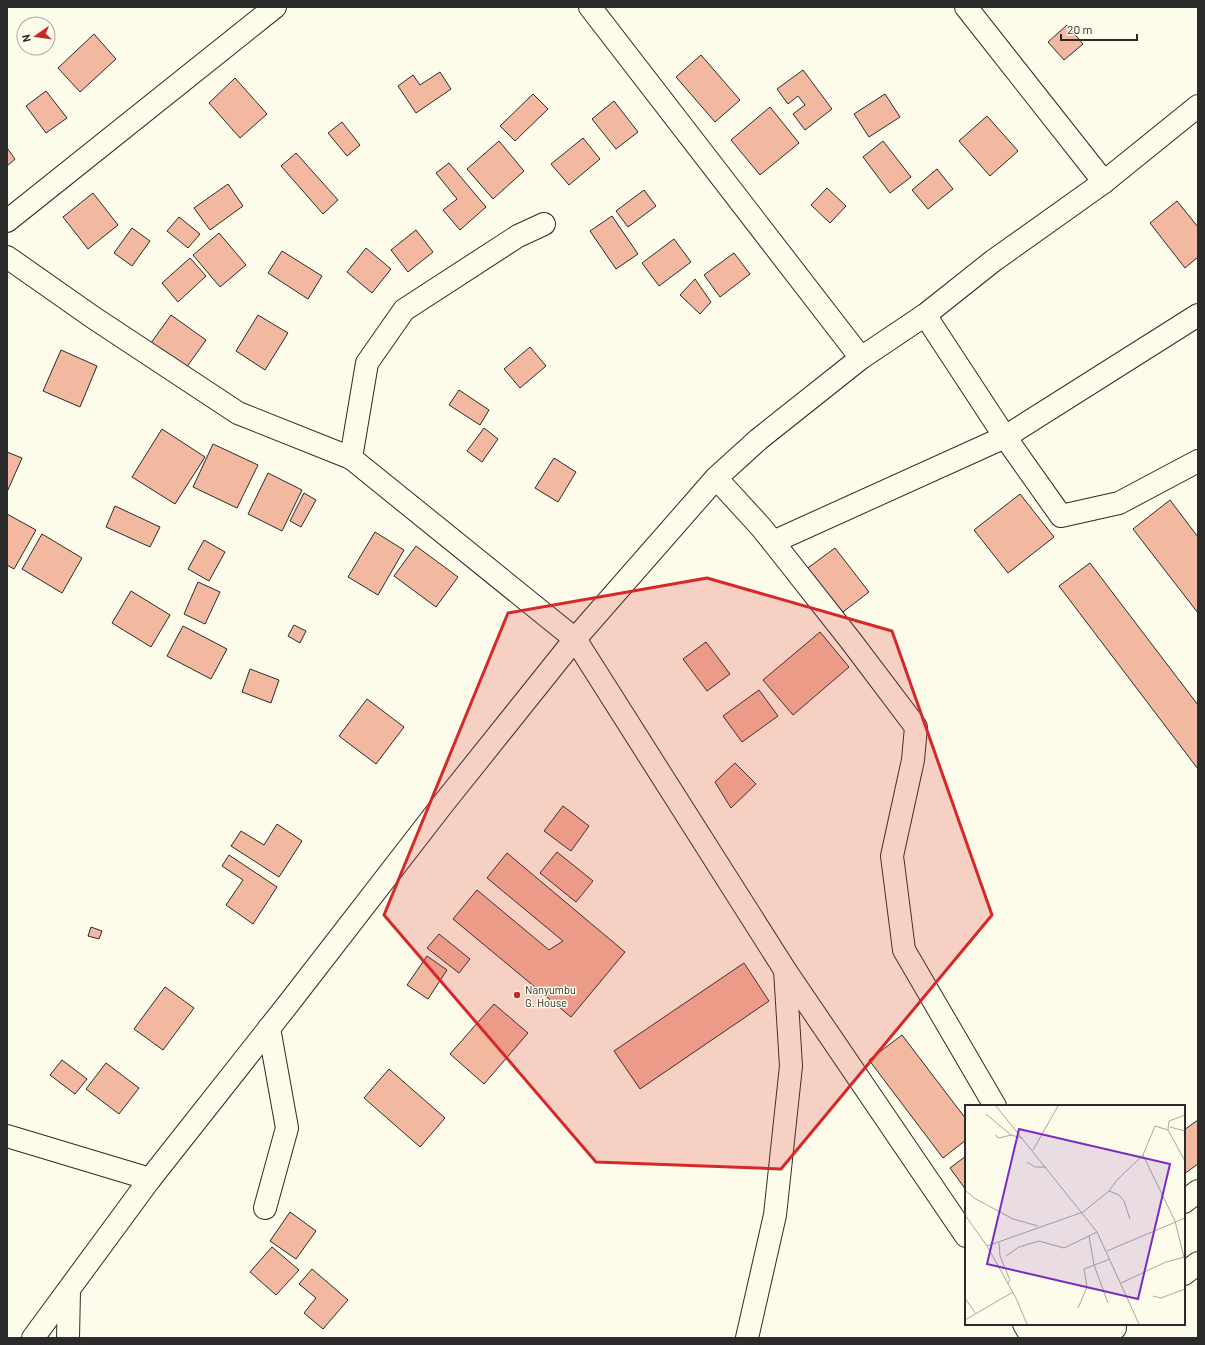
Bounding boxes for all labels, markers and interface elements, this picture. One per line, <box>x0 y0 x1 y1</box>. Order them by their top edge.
north arrow <box>16 16 56 56</box>
scale bar <box>1061 16 1137 42</box>
text: 20 m <box>1067 22 1093 36</box>
text: N <box>19 33 33 43</box>
place label: Nanyumbu G. House <box>525 983 576 1009</box>
marker: Nanyumbu G. House <box>512 990 522 1000</box>
inset map <box>965 1105 1185 1325</box>

